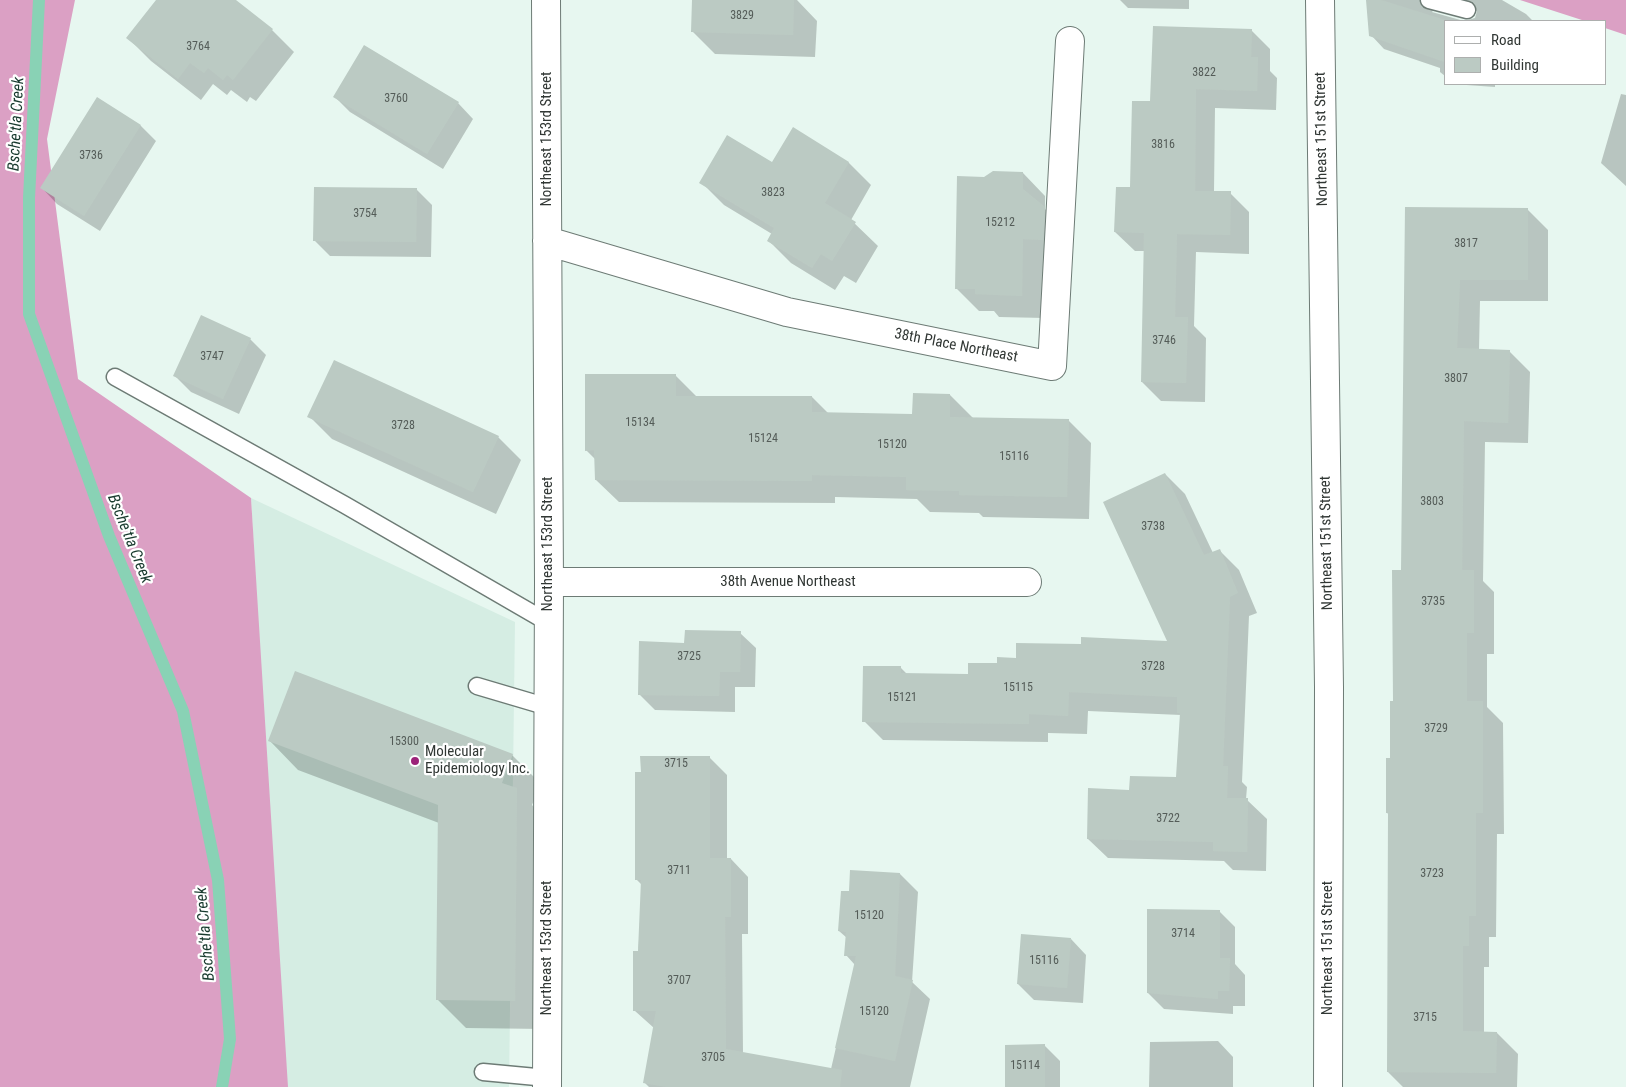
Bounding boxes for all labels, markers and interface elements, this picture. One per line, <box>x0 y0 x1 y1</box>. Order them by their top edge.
house number: 3829 <box>730 9 754 23</box>
legend <box>1444 20 1606 85</box>
text: Road <box>1491 31 1521 49</box>
house number: 3764 <box>186 40 210 54</box>
text: Building <box>1491 56 1539 74</box>
house number: 3822 <box>1192 66 1216 80</box>
street label: Northeast 153rd Street <box>538 71 556 207</box>
street label: Northeast 151st Street <box>1312 72 1332 206</box>
water label: Bsche'tla Creek <box>5 76 29 172</box>
house number: 3760 <box>384 92 408 106</box>
house number: 3816 <box>1151 138 1175 152</box>
house number: 3736 <box>79 149 103 163</box>
house number: 3823 <box>761 186 785 200</box>
house number: 3754 <box>353 207 377 221</box>
house number: 15212 <box>985 216 1015 230</box>
house number: 3817 <box>1454 237 1478 251</box>
street label: 38th Place Northeast <box>893 325 1019 367</box>
house number: 3746 <box>1152 334 1176 348</box>
house number: 3747 <box>200 350 224 364</box>
house number: 3807 <box>1444 372 1468 386</box>
house number: 15134 <box>625 416 655 430</box>
house number: 3728 <box>391 419 415 433</box>
house number: 15124 <box>748 432 778 446</box>
house number: 15120 <box>877 438 907 452</box>
house number: 15116 <box>999 450 1029 464</box>
street label: Northeast 153rd Street <box>539 476 557 612</box>
street label: Northeast 151st Street <box>1317 476 1337 610</box>
water label: Bsche'tla Creek <box>102 492 156 586</box>
house number: 3803 <box>1420 495 1444 509</box>
house number: 3738 <box>1141 520 1165 534</box>
street label: 38th Avenue Northeast <box>720 573 856 591</box>
house number: 3735 <box>1421 595 1445 609</box>
house number: 3725 <box>677 650 701 664</box>
house number: 3728 <box>1141 660 1165 674</box>
house number: 15115 <box>1003 681 1033 695</box>
house number: 15121 <box>887 691 917 705</box>
house number: 3729 <box>1424 722 1448 736</box>
house number: 15300 <box>389 735 419 749</box>
place label: Molecular Epidemiology Inc. <box>425 743 530 778</box>
marker: Molecular Epidemiology Inc. <box>409 755 421 767</box>
house number: 3715 <box>664 757 688 771</box>
house number: 3722 <box>1156 812 1180 826</box>
house number: 3711 <box>667 864 691 878</box>
house number: 3723 <box>1420 867 1444 881</box>
street label: Northeast 153rd Street <box>538 880 556 1016</box>
street label: Northeast 151st Street <box>1319 881 1337 1015</box>
water label: Bsche'tla Creek <box>192 886 220 982</box>
house number: 15120 <box>854 909 884 923</box>
house number: 3714 <box>1171 927 1195 941</box>
house number: 15116 <box>1029 954 1059 968</box>
house number: 3707 <box>667 974 691 988</box>
house number: 15120 <box>859 1005 889 1019</box>
house number: 3715 <box>1413 1011 1437 1025</box>
house number: 3705 <box>701 1051 725 1065</box>
house number: 15114 <box>1010 1059 1040 1073</box>

